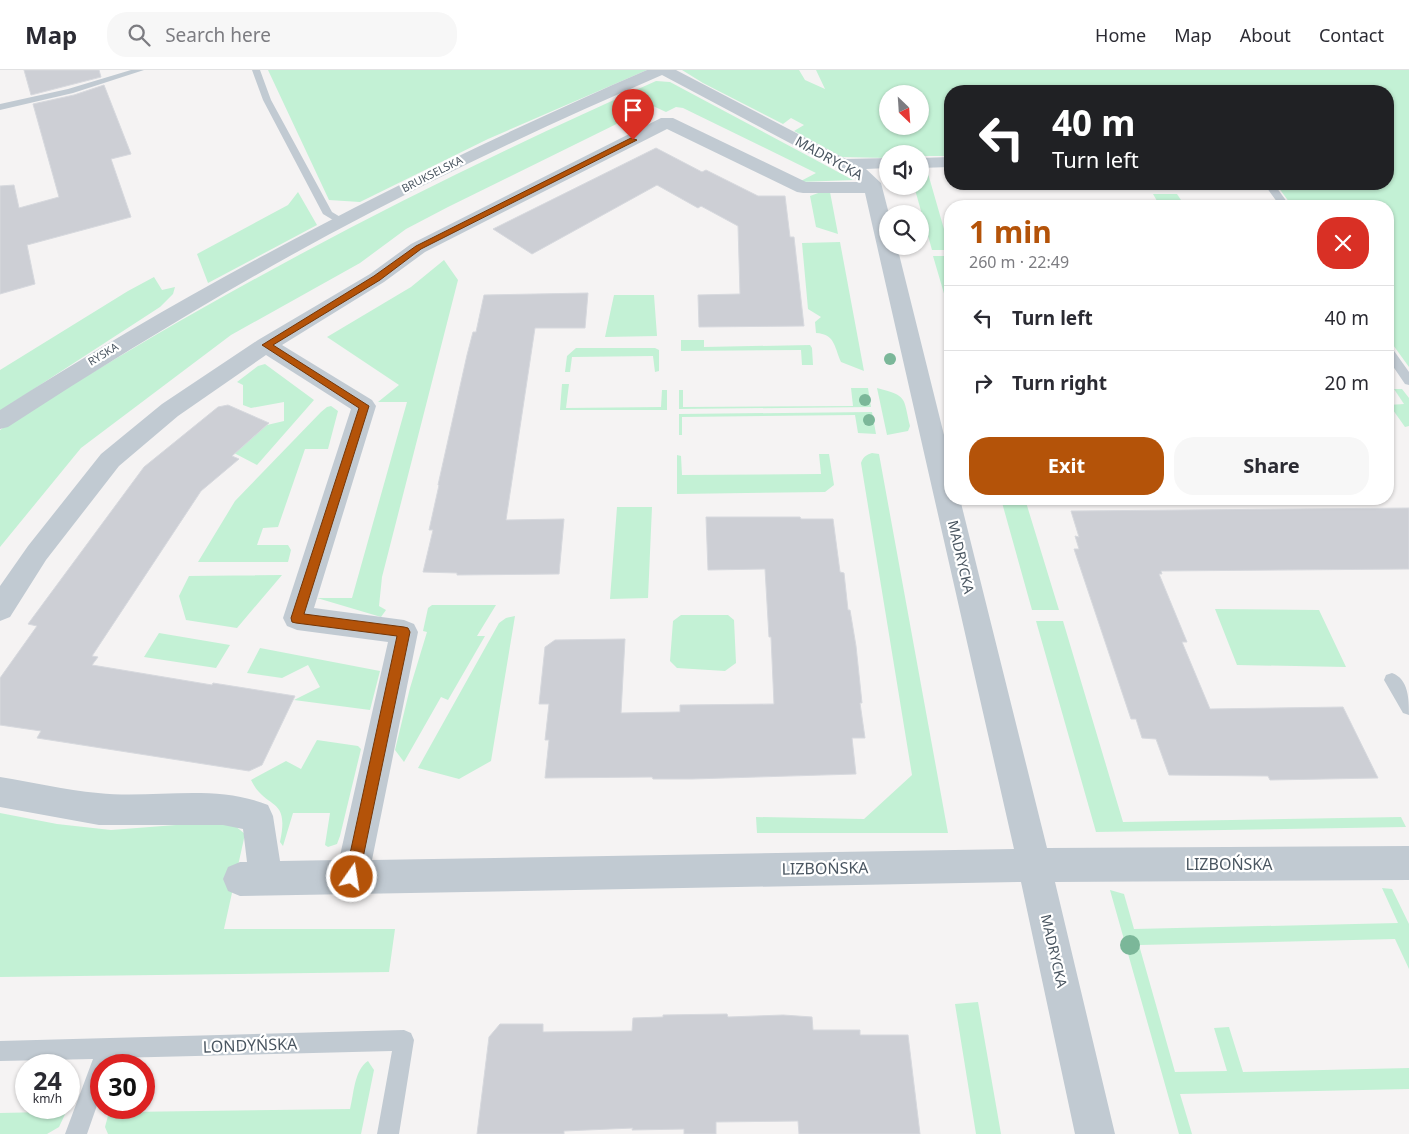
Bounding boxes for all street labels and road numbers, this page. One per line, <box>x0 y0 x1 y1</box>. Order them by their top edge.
street label: MADRYCKA <box>792 131 867 184</box>
street label: BRUKSELSKA <box>399 151 466 195</box>
street label: RYSKA <box>85 338 122 368</box>
street label: MADRYCKA <box>944 518 979 595</box>
street label: LIZBOŃSKA <box>1186 853 1273 875</box>
street label: LIZBOŃSKA <box>781 856 869 880</box>
street label: MADRYCKA <box>1037 912 1072 989</box>
street label: LONDYŃSKA <box>202 1032 298 1058</box>

